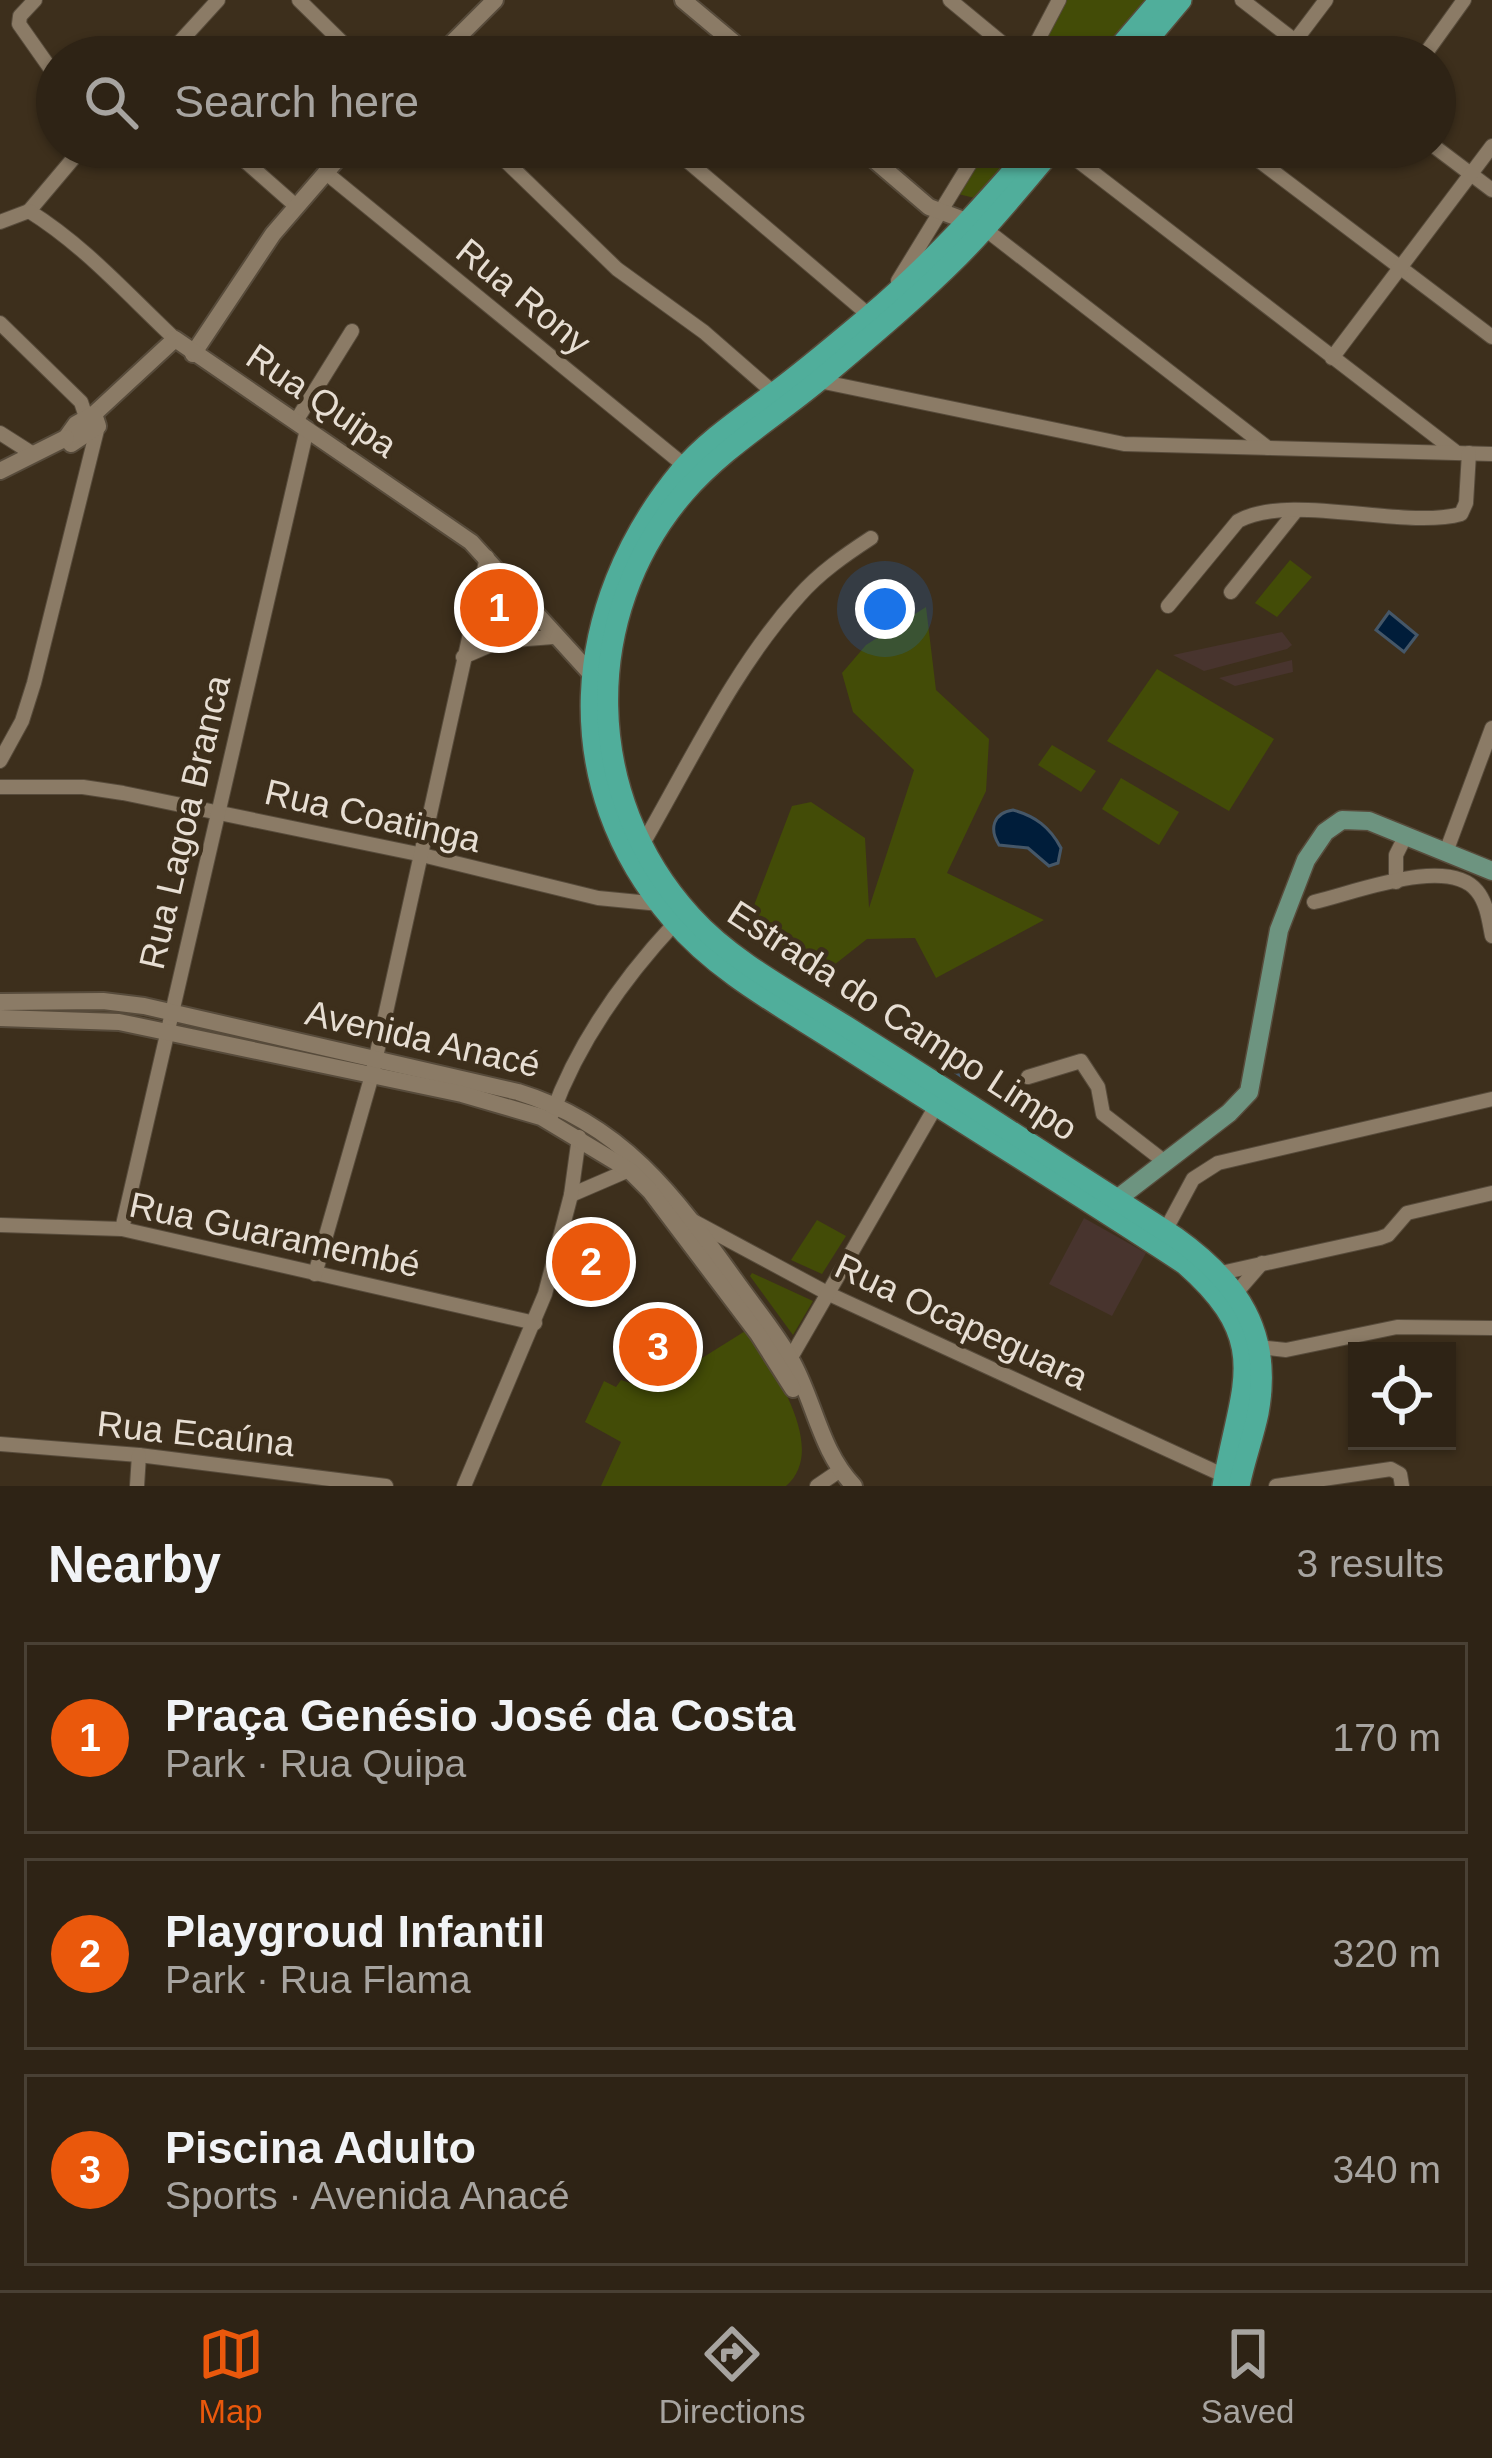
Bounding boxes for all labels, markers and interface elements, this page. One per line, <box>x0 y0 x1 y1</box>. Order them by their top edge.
search box <box>36 36 1456 168</box>
icon: search <box>78 69 144 135</box>
text: Search here <box>174 76 419 127</box>
street label: Rua Rony <box>449 230 599 363</box>
street label: Rua Quipa <box>239 335 405 466</box>
pin: 1 <box>460 563 538 653</box>
your location <box>855 579 915 639</box>
street label: Rua Lagoa Branca <box>131 670 238 973</box>
street label: Rua Coatinga <box>261 771 486 860</box>
street label: Estrada do Campo Limpo <box>720 892 1085 1149</box>
street label: Avenida Anacé <box>302 992 544 1085</box>
street label: Rua Guaramembé <box>126 1184 424 1285</box>
pin: 2 <box>552 1217 630 1307</box>
street label: Rua Ocapeguara <box>829 1245 1096 1398</box>
pin: 3 <box>619 1302 697 1392</box>
map controls <box>1348 1342 1456 1450</box>
button: locate <box>1348 1342 1456 1450</box>
street label: Rua Ecaúna <box>95 1403 298 1464</box>
text: Nearby <box>48 1536 221 1593</box>
text: 3 results <box>1297 1542 1444 1585</box>
text: Praça Genésio José da Costa <box>165 1690 795 1741</box>
text: 1 <box>79 1716 101 1759</box>
text: 170 m <box>1333 1716 1441 1759</box>
text: Park · Rua Quipa <box>165 1742 466 1785</box>
text: Playgroud Infantil <box>165 1906 545 1957</box>
text: 2 <box>79 1932 101 1975</box>
text: 320 m <box>1333 1932 1441 1975</box>
text: Park · Rua Flama <box>165 1958 471 2001</box>
text: Piscina Adulto <box>165 2122 476 2173</box>
text: 3 <box>79 2148 101 2191</box>
text: 340 m <box>1333 2148 1441 2191</box>
text: Sports · Avenida Anacé <box>165 2174 570 2217</box>
tab: Map <box>198 2321 264 2431</box>
tab: Directions <box>659 2321 806 2431</box>
tab: Saved <box>1201 2321 1294 2431</box>

